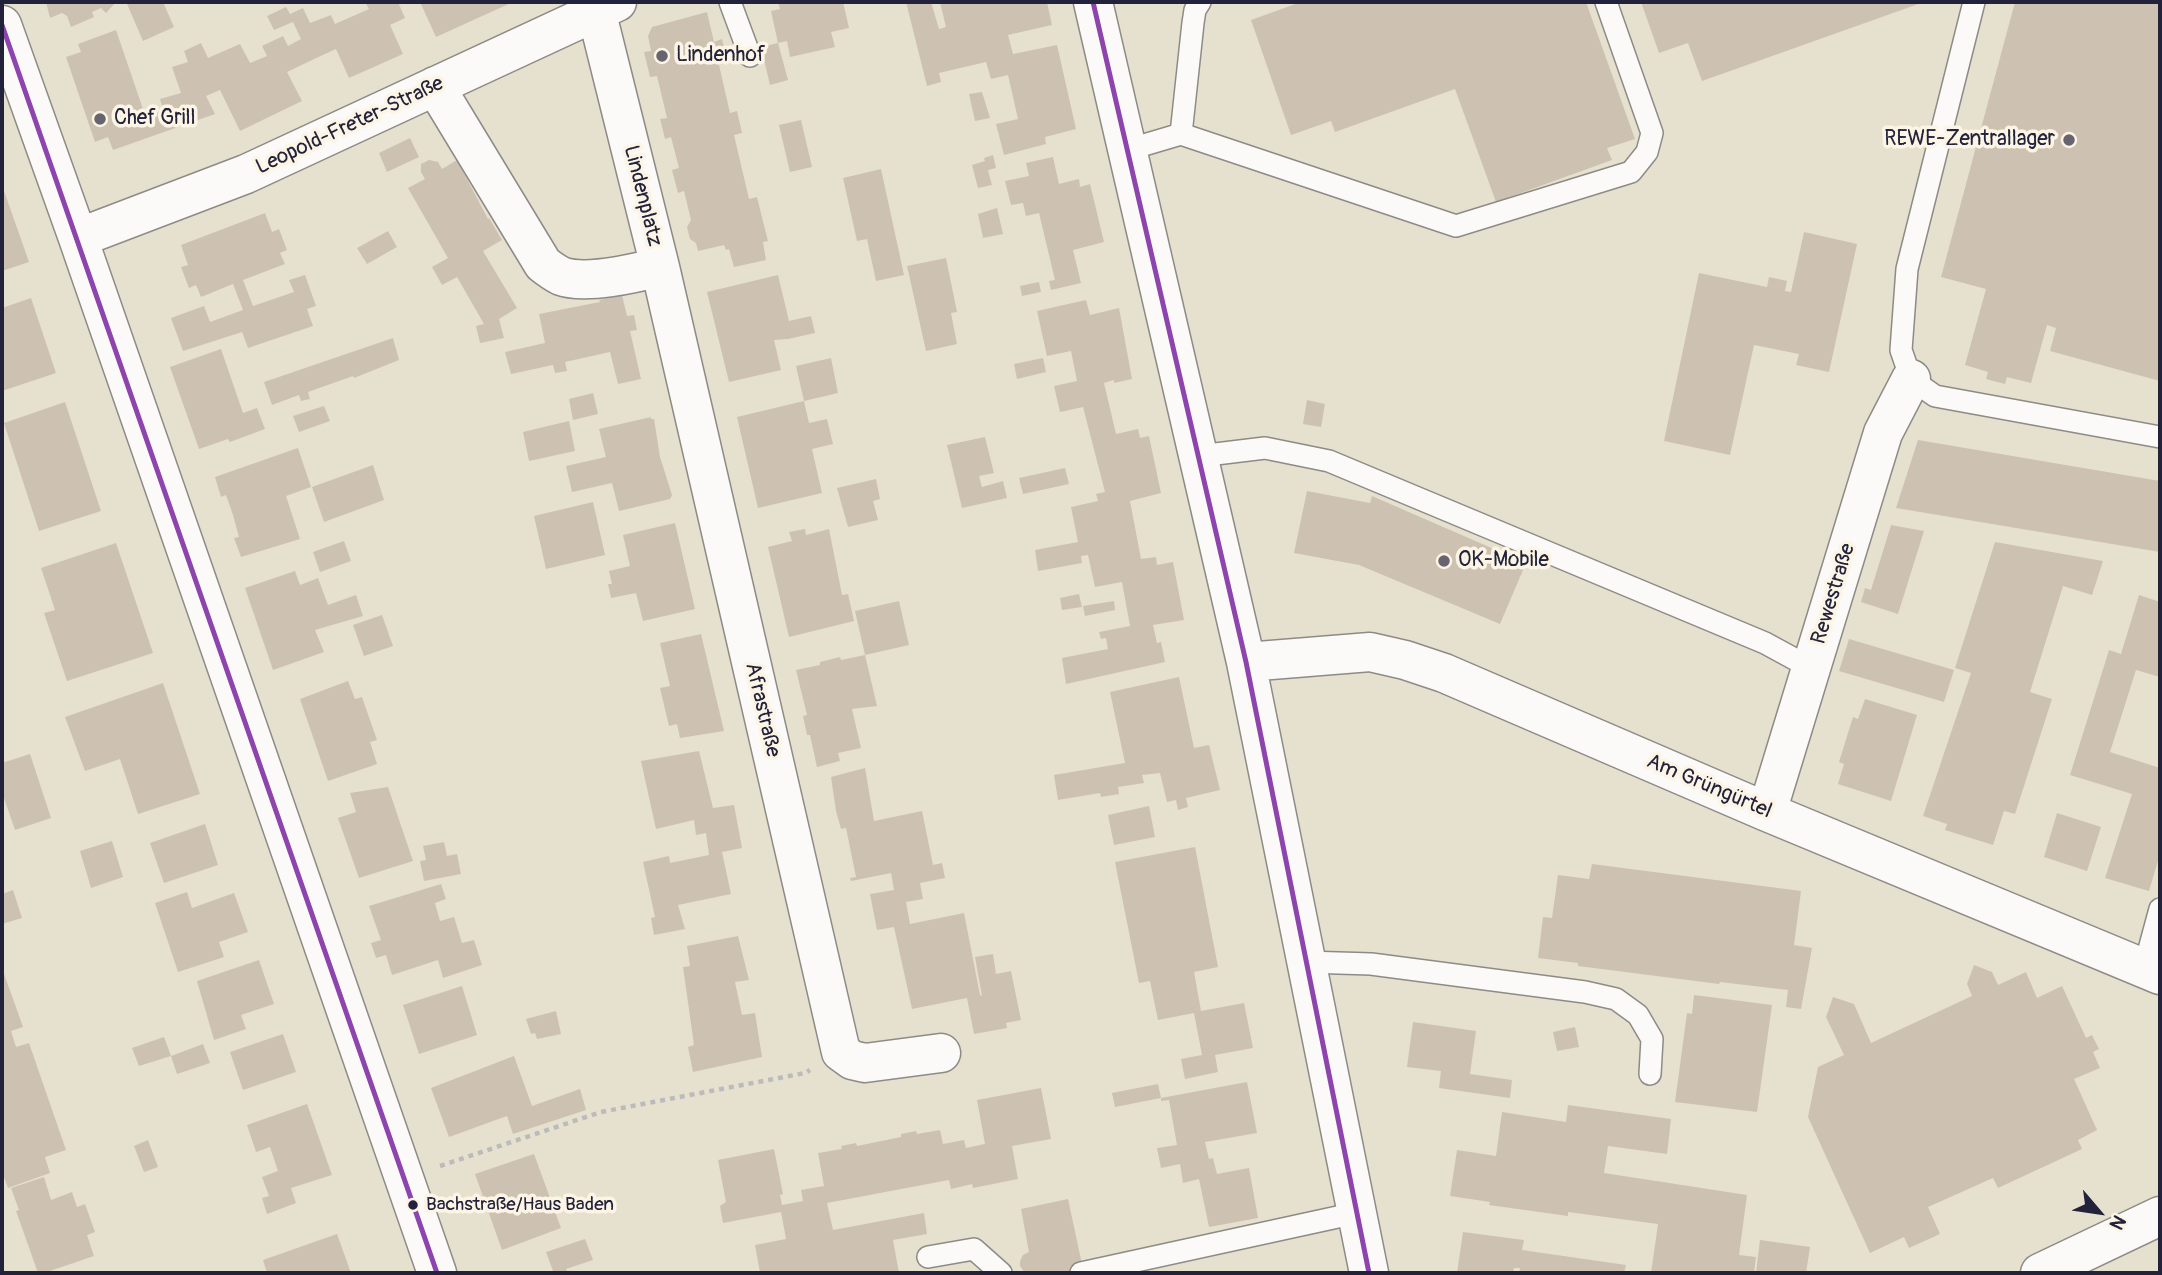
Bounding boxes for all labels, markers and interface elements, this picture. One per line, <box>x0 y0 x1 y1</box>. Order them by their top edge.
place label: Lindenhof <box>676 43 765 69</box>
marker: Lindenhof <box>654 48 670 64</box>
street label: Leopold-Freter-Straße <box>252 71 448 181</box>
place label: Chef Grill <box>114 106 195 132</box>
marker: Chef Grill <box>92 111 108 127</box>
place label: REWE-Zentrallager <box>1884 127 2055 153</box>
marker: REWE-Zentrallager <box>2061 132 2077 148</box>
street label: Lindenplatz <box>617 143 667 249</box>
street label: Rewestraße <box>1807 541 1861 647</box>
place label: OK-Mobile <box>1458 548 1549 574</box>
marker: OK-Mobile <box>1436 553 1452 569</box>
street label: Afrastraße <box>739 660 785 760</box>
street label: Am Grüngürtel <box>1643 749 1775 825</box>
north arrow <box>2064 1177 2134 1247</box>
place label: Bachstraße/Haus Baden <box>426 1194 614 1216</box>
marker: Bachstraße/Haus Baden <box>406 1198 420 1212</box>
text: N <box>2104 1211 2131 1234</box>

